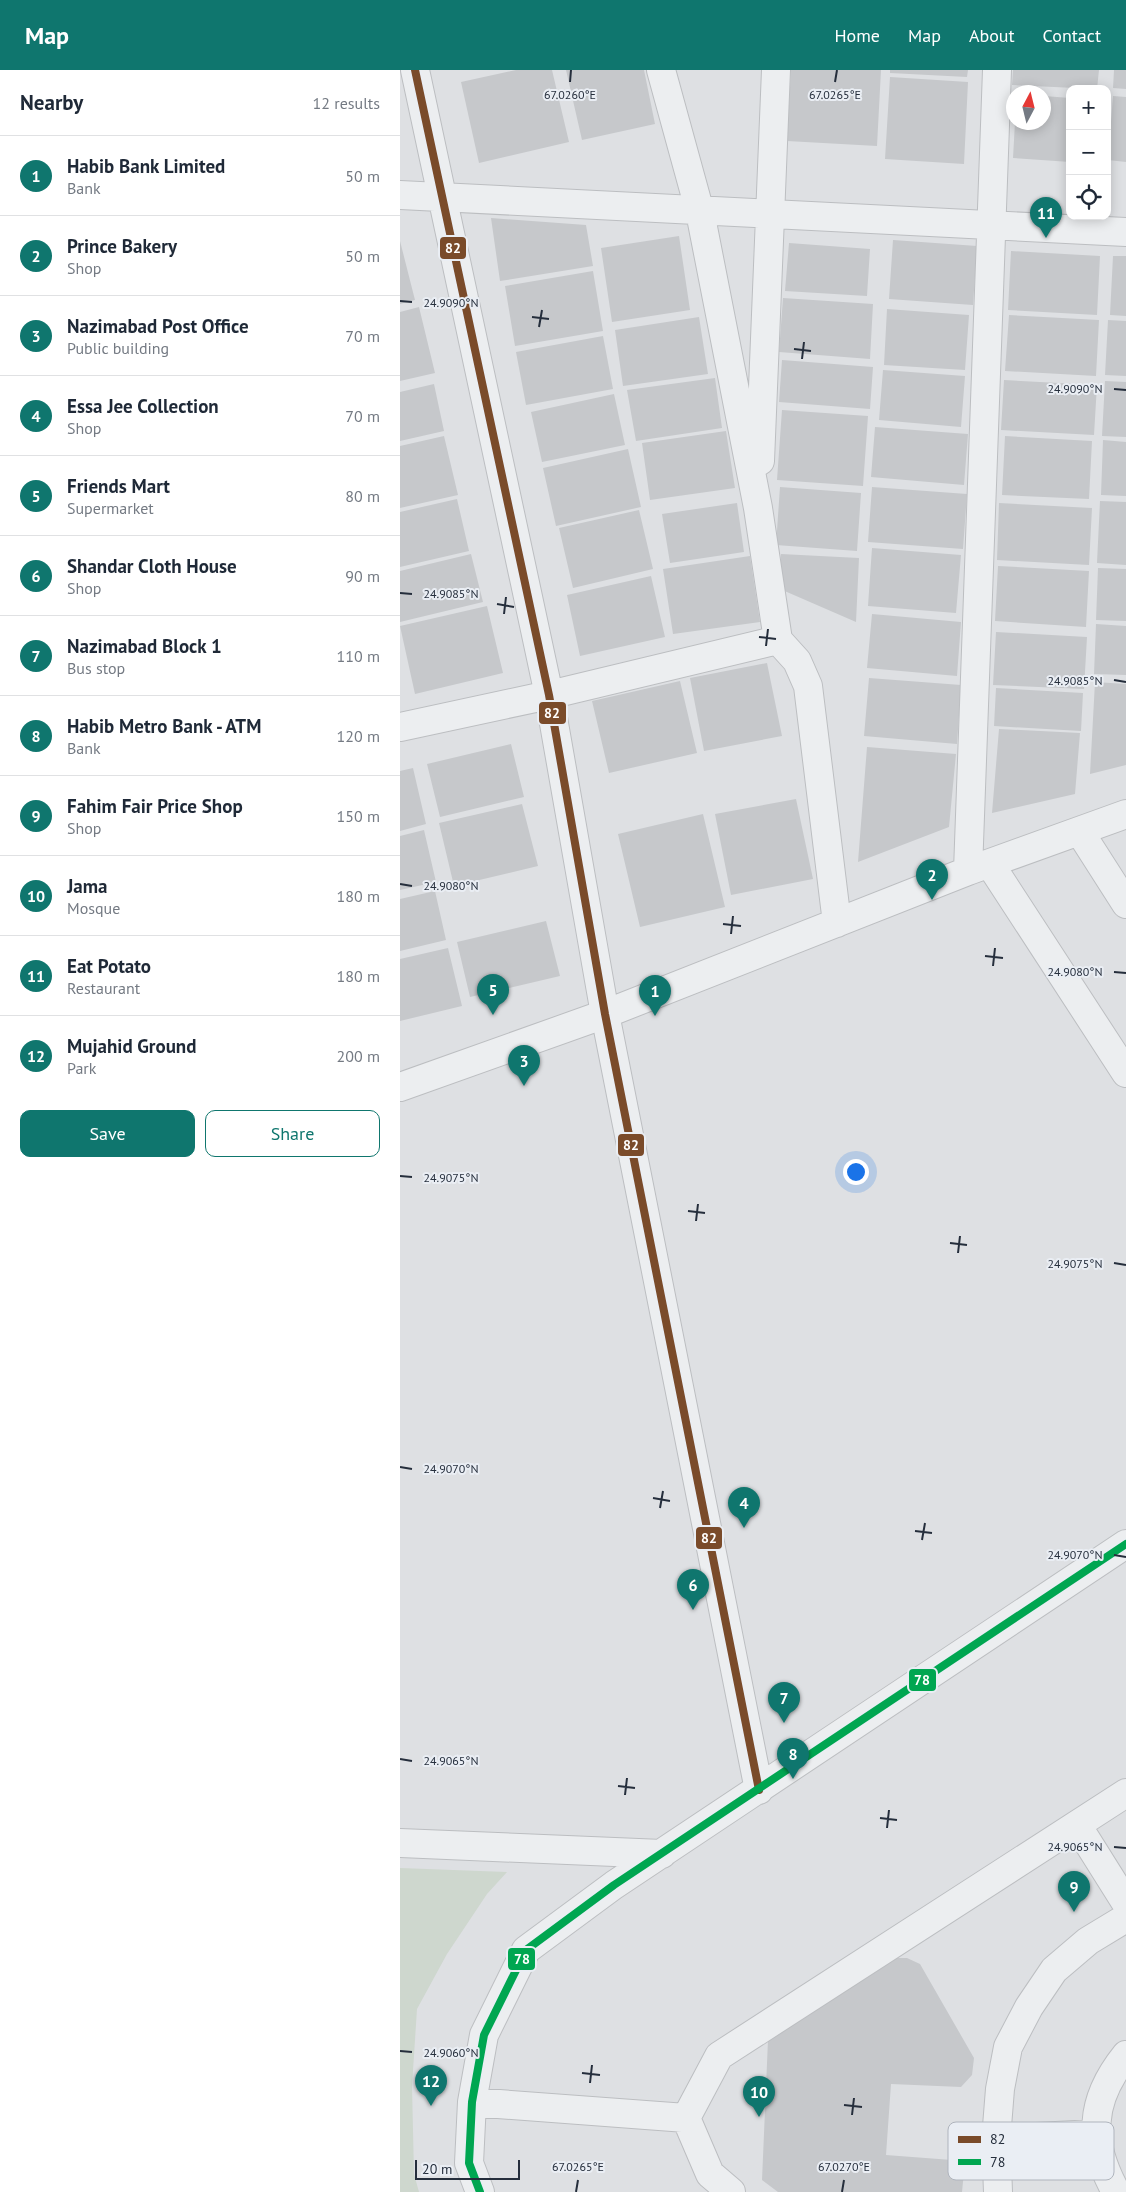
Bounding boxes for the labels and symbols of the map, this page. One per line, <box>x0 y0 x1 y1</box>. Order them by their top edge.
north arrow <box>1006 85 1051 130</box>
text: 67.0260°E <box>544 87 596 102</box>
text: 67.0265°E <box>809 87 861 102</box>
pin: 11 <box>1030 197 1062 238</box>
line badge: 82 <box>439 236 467 260</box>
text: 82 <box>445 239 461 257</box>
text: 24.9090°N <box>424 295 478 310</box>
text: 24.9090°N <box>1048 381 1102 396</box>
text: 24.9085°N <box>424 586 478 601</box>
text: 24.9085°N <box>1048 673 1102 688</box>
line badge: 82 <box>538 701 567 725</box>
text: 82 <box>544 704 560 722</box>
pin: 2 <box>916 859 948 900</box>
text: 24.9080°N <box>424 878 478 893</box>
text: 24.9080°N <box>1048 964 1102 979</box>
pin: 5 <box>477 974 509 1015</box>
pin: 1 <box>639 975 671 1016</box>
pin: 3 <box>508 1045 540 1086</box>
line badge: 82 <box>617 1133 645 1157</box>
text: 82 <box>623 1136 639 1154</box>
your location <box>843 1159 869 1185</box>
text: 24.9075°N <box>424 1170 478 1185</box>
text: 24.9075°N <box>1048 1256 1102 1271</box>
text: 24.9070°N <box>424 1461 478 1476</box>
pin: 4 <box>728 1487 760 1528</box>
line badge: 82 <box>695 1526 723 1550</box>
text: 82 <box>701 1529 717 1547</box>
text: 24.9070°N <box>1048 1547 1102 1562</box>
pin: 6 <box>677 1569 709 1610</box>
line badge: 78 <box>908 1668 937 1692</box>
text: 78 <box>914 1671 930 1689</box>
pin: 7 <box>768 1682 800 1723</box>
pin: 8 <box>777 1738 809 1779</box>
text: 24.9065°N <box>424 1753 478 1768</box>
text: 24.9065°N <box>1048 1839 1102 1854</box>
pin: 9 <box>1058 1871 1090 1912</box>
line badge: 78 <box>507 1947 536 1971</box>
text: 78 <box>514 1950 530 1968</box>
text: 24.9060°N <box>424 2045 478 2060</box>
pin: 12 <box>415 2065 447 2106</box>
pin: 10 <box>743 2076 775 2117</box>
legend <box>948 2122 1114 2180</box>
text: 82 <box>990 2130 1005 2148</box>
text: 78 <box>990 2153 1005 2171</box>
scale bar <box>415 2157 520 2180</box>
text: 67.0265°E <box>552 2159 604 2174</box>
text: 67.0270°E <box>818 2159 870 2174</box>

